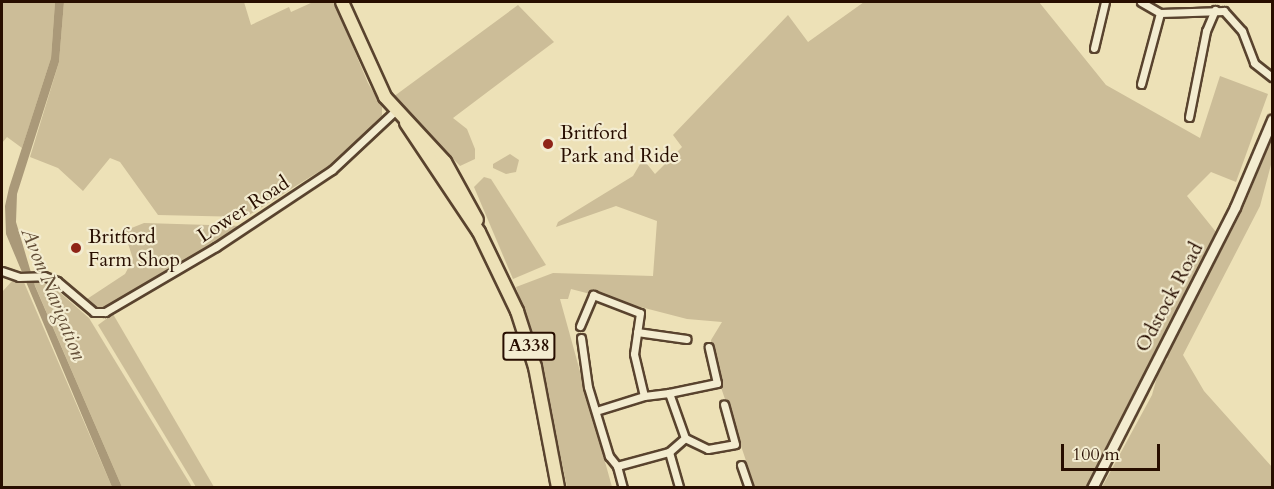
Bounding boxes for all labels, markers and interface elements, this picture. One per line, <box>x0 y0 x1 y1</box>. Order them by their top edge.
place label: Britford Park and Ride <box>560 120 679 167</box>
marker: Britford Park and Ride <box>541 137 555 151</box>
street label: Lower Road <box>193 170 293 248</box>
water label: Avon Navigation <box>15 224 91 364</box>
place label: Britford Farm Shop <box>88 225 180 272</box>
street label: Odstock Road <box>1130 238 1208 356</box>
marker: Britford Farm Shop <box>69 241 83 255</box>
road number: A338 <box>502 331 556 361</box>
scale bar <box>1064 432 1163 470</box>
text: 100 m <box>1072 442 1120 467</box>

